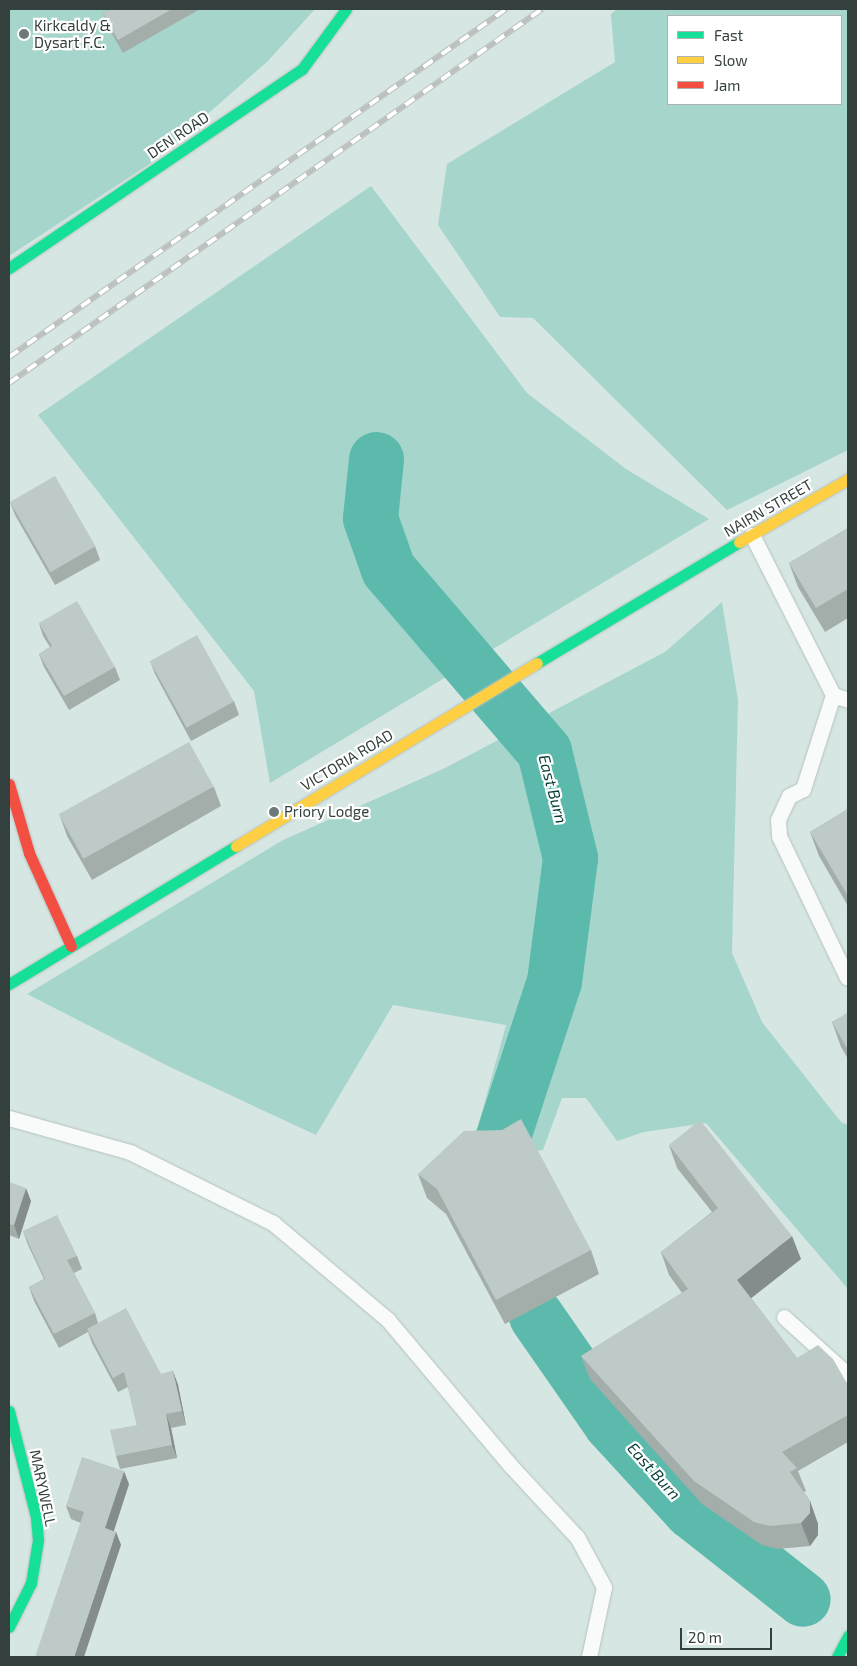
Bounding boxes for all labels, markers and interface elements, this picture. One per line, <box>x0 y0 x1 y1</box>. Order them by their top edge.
legend <box>667 15 842 105</box>
place label: Kirkcaldy & Dysart F.C. <box>34 16 111 51</box>
text: Fast <box>714 26 743 44</box>
marker: Kirkcaldy & Dysart F.C. <box>18 28 30 40</box>
text: Slow <box>714 51 748 69</box>
text: Jam <box>714 76 740 94</box>
street label: DEN ROAD <box>144 108 212 162</box>
street label: NAIRN STREET <box>721 475 815 541</box>
street label: VICTORIA ROAD <box>298 725 396 795</box>
water label: East Burn <box>535 753 571 825</box>
place label: Priory Lodge <box>284 803 370 821</box>
marker: Priory Lodge <box>268 806 280 818</box>
water label: East Burn <box>623 1438 685 1504</box>
street label: MARYWELL <box>26 1448 60 1528</box>
scale bar <box>682 1618 774 1650</box>
text: 20 m <box>688 1628 722 1646</box>

